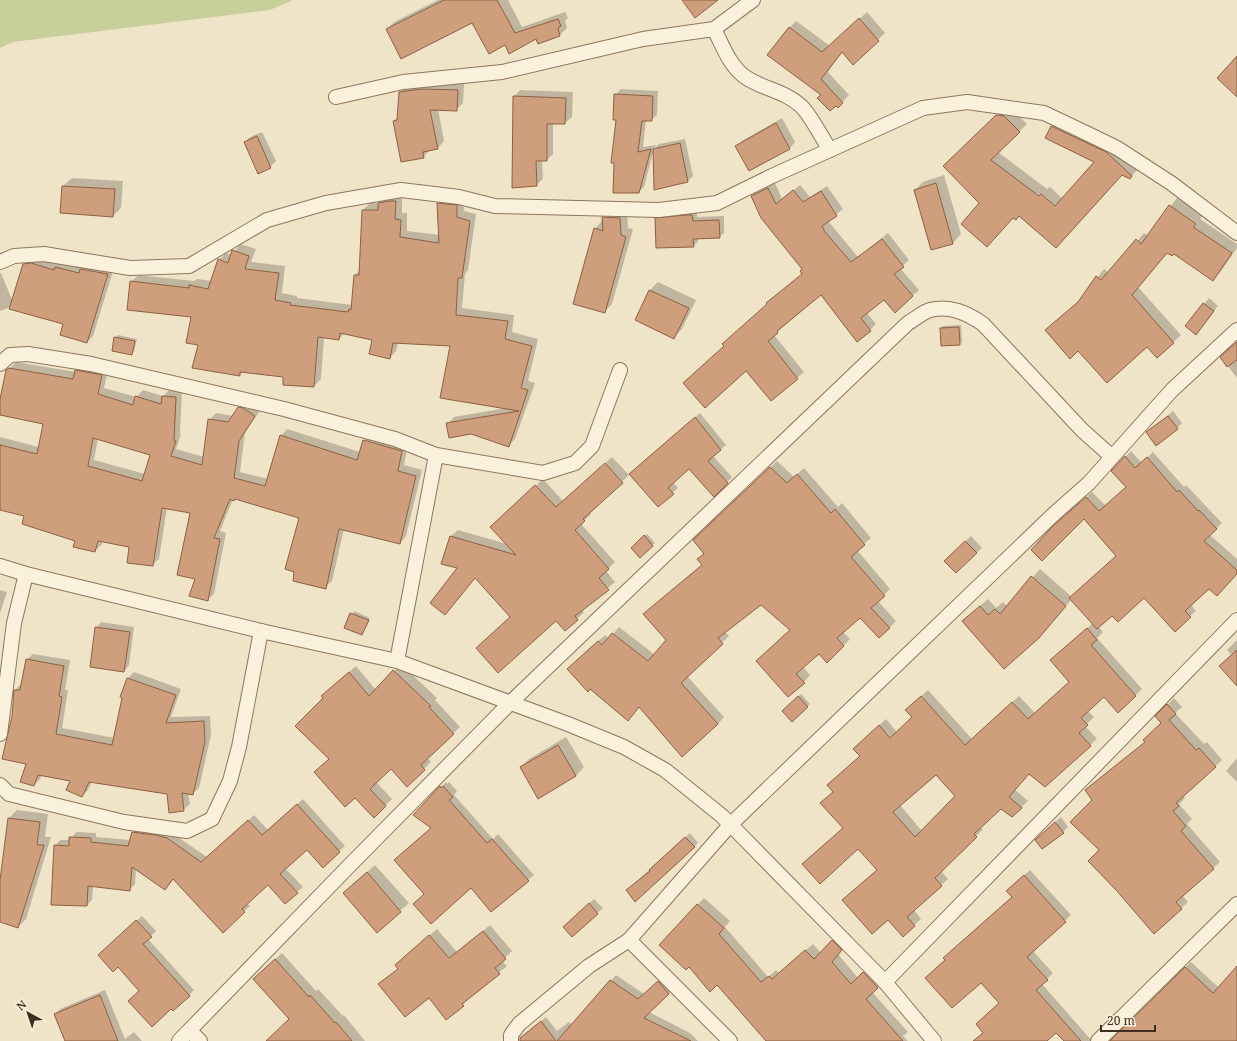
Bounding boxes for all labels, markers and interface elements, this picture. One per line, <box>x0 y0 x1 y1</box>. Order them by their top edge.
north arrow <box>8 993 48 1033</box>
text: N <box>13 996 30 1013</box>
scale bar <box>1101 1007 1155 1033</box>
text: 20 m <box>1107 1012 1135 1029</box>

